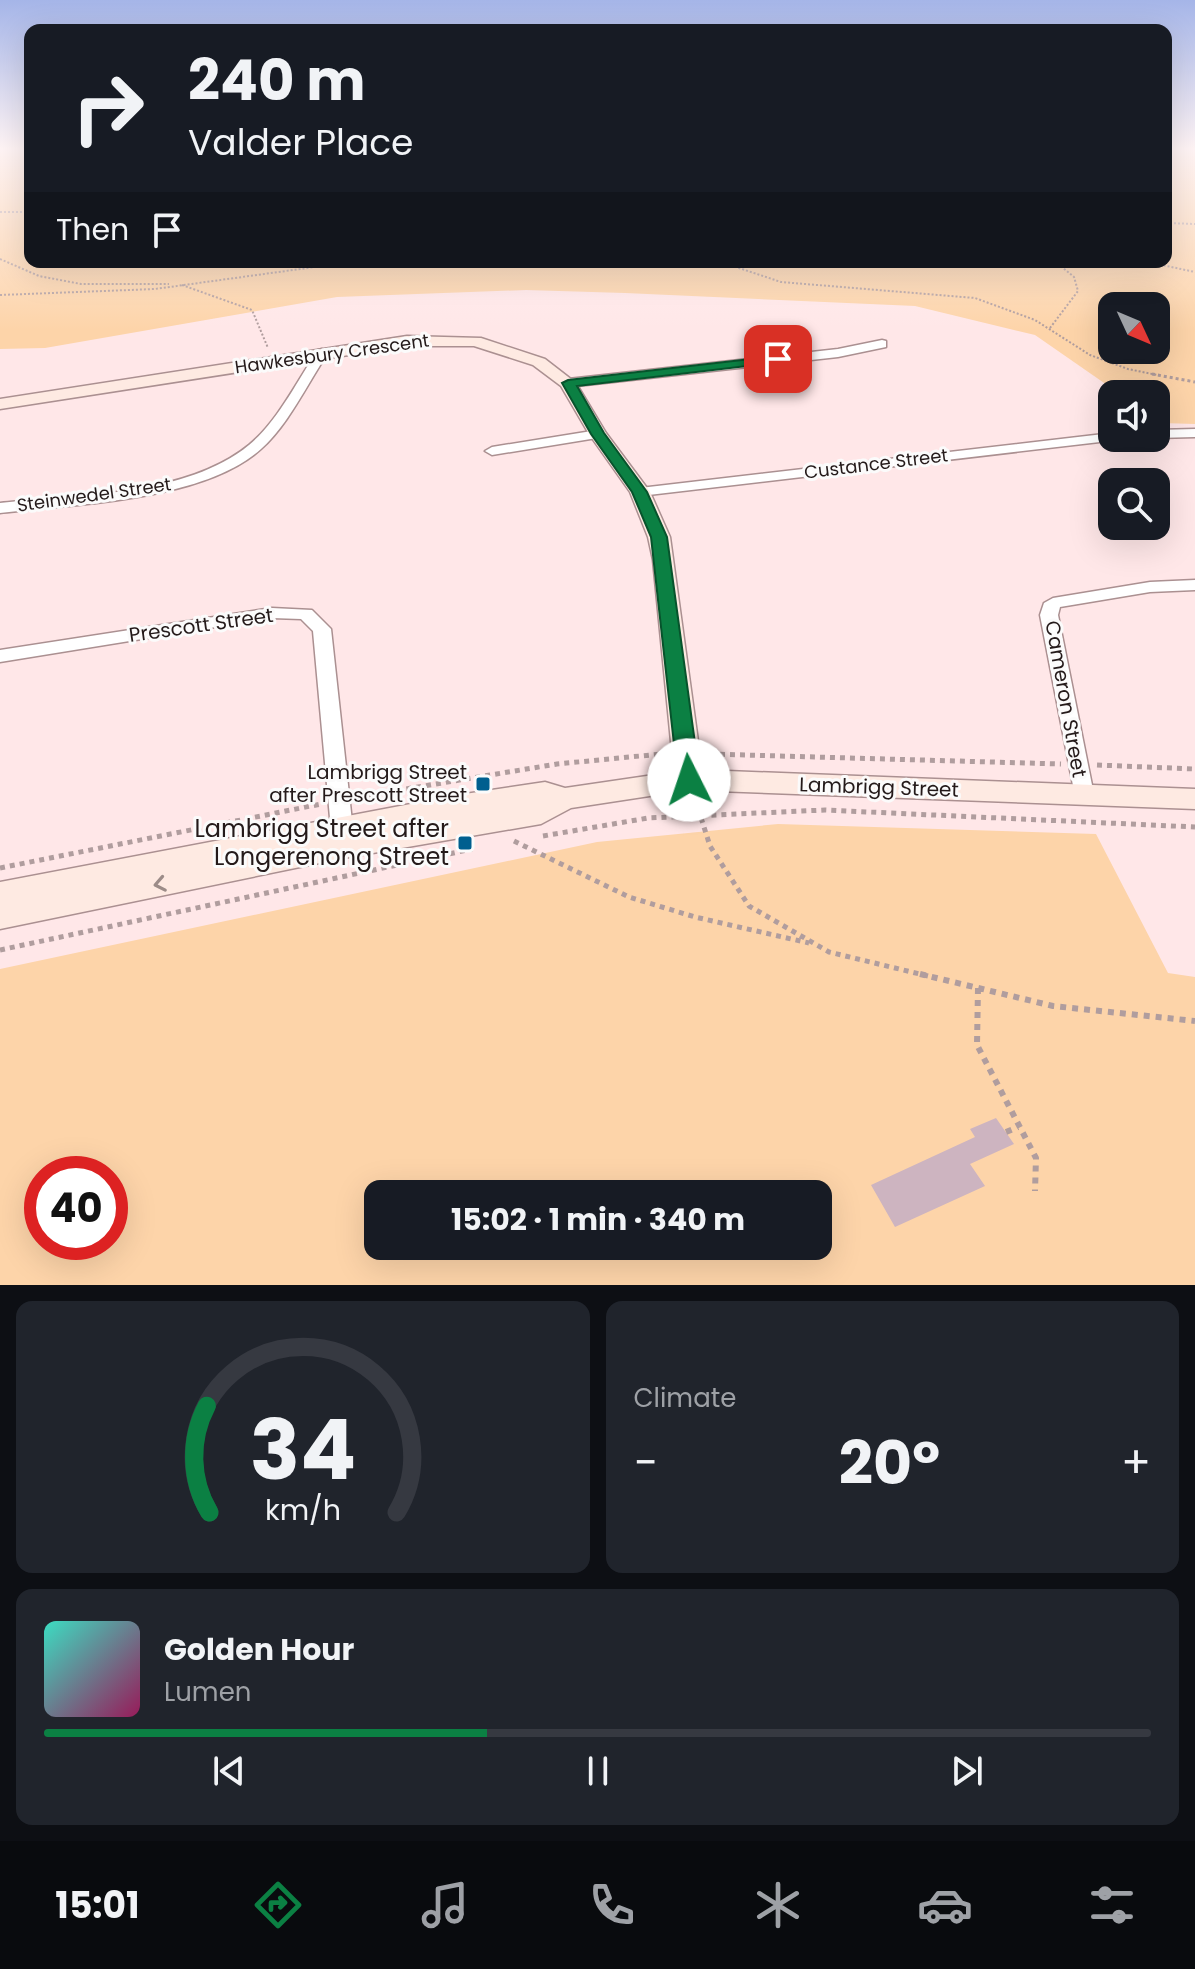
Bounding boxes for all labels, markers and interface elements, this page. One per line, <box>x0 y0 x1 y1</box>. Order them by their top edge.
text: 240 m <box>188 41 366 120</box>
icon: right <box>56 56 160 160</box>
text: Valder Place <box>188 117 413 168</box>
text: Then <box>56 208 129 251</box>
icon: arrive <box>145 208 189 252</box>
north arrow <box>1098 292 1170 364</box>
map controls <box>1098 292 1170 540</box>
pin <box>744 325 812 393</box>
street label: Hawkesbury Crescent <box>233 327 431 380</box>
icon: arrive <box>756 337 800 381</box>
button: sound <box>1098 380 1170 452</box>
street label: Custance Street <box>803 442 949 485</box>
button: search <box>1098 468 1170 540</box>
street label: Steinwedel Street <box>15 471 173 518</box>
street label: Prescott Street <box>127 601 275 649</box>
street label: Cameron Street <box>1038 618 1094 780</box>
position arrow <box>647 738 731 822</box>
place label: Lambrigg Street after Prescott Street <box>269 758 467 809</box>
street label: Lambrigg Street <box>799 770 959 804</box>
marker: Lambrigg Street after Prescott Street <box>474 775 492 793</box>
place label: Lambrigg Street after Longerenong Street <box>194 812 449 873</box>
marker: Lambrigg Street after Longerenong Street <box>456 834 474 852</box>
one-way arrow <box>154 875 168 892</box>
speed limit sign: 40 <box>24 1156 128 1260</box>
text: 15:02 · 1 min · 340 m <box>451 1198 745 1241</box>
text: Climate <box>634 1380 736 1416</box>
text: 34 <box>249 1392 356 1508</box>
text: 20° <box>839 1421 940 1505</box>
text: − <box>634 1432 658 1493</box>
text: + <box>1121 1432 1151 1493</box>
text: km/h <box>265 1490 341 1530</box>
text: Golden Hour <box>164 1628 354 1671</box>
text: Lumen <box>164 1674 251 1710</box>
icon: previous <box>207 1749 251 1793</box>
icon: pause <box>576 1749 620 1793</box>
icon: next <box>945 1749 989 1793</box>
icon: directions <box>250 1877 306 1933</box>
icon: music <box>417 1877 473 1933</box>
icon: phone <box>584 1877 640 1933</box>
icon: climate <box>750 1877 806 1933</box>
icon: car <box>917 1877 973 1933</box>
icon: filters <box>1084 1877 1140 1933</box>
text: 15:01 <box>55 1880 140 1931</box>

